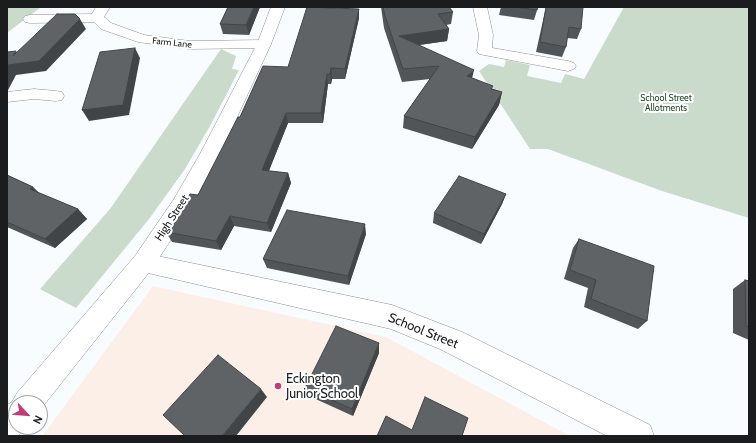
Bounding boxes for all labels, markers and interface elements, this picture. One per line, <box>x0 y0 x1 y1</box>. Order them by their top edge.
street label: Farm Lane <box>152 36 192 50</box>
park label: School Street Allotments <box>640 93 692 114</box>
street label: High Street <box>152 193 192 243</box>
street label: School Street <box>386 310 460 352</box>
place label: Eckington Junior School <box>286 371 358 402</box>
marker: Eckington Junior School <box>273 381 283 391</box>
north arrow <box>8 395 48 435</box>
text: N <box>30 413 46 426</box>

